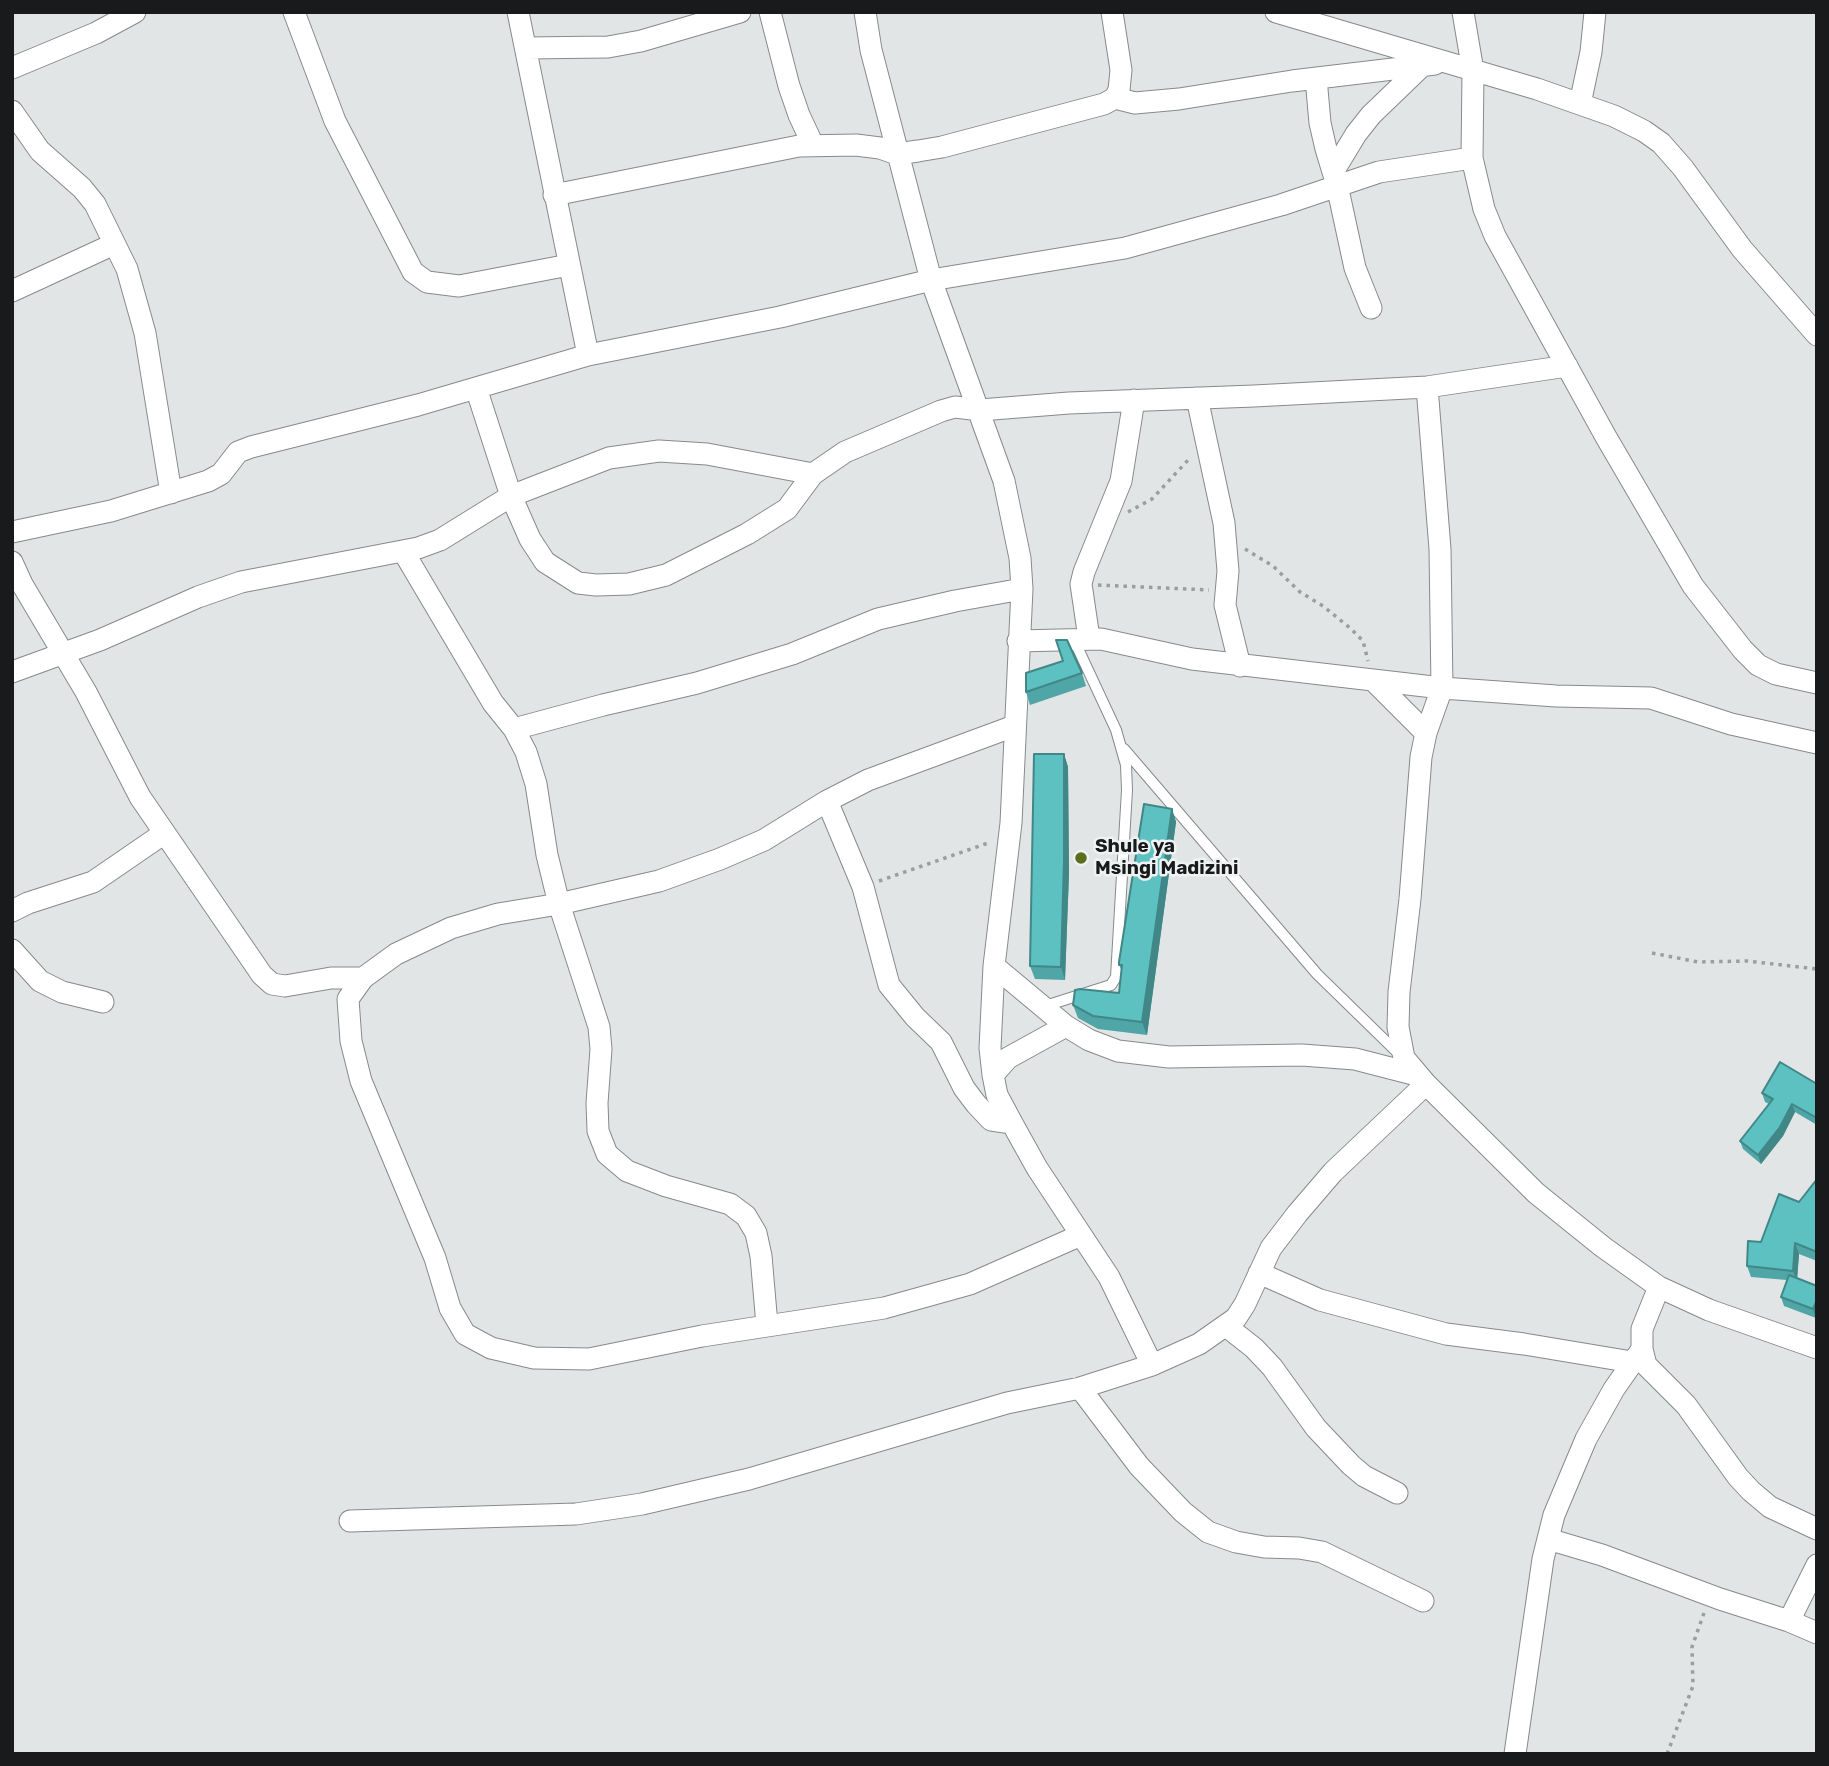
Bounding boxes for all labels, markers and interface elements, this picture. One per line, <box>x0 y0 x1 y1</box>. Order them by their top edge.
place label: Shule ya Msingi Madizini <box>1095 836 1238 880</box>
marker: Shule ya Msingi Madizini <box>1073 850 1089 866</box>

